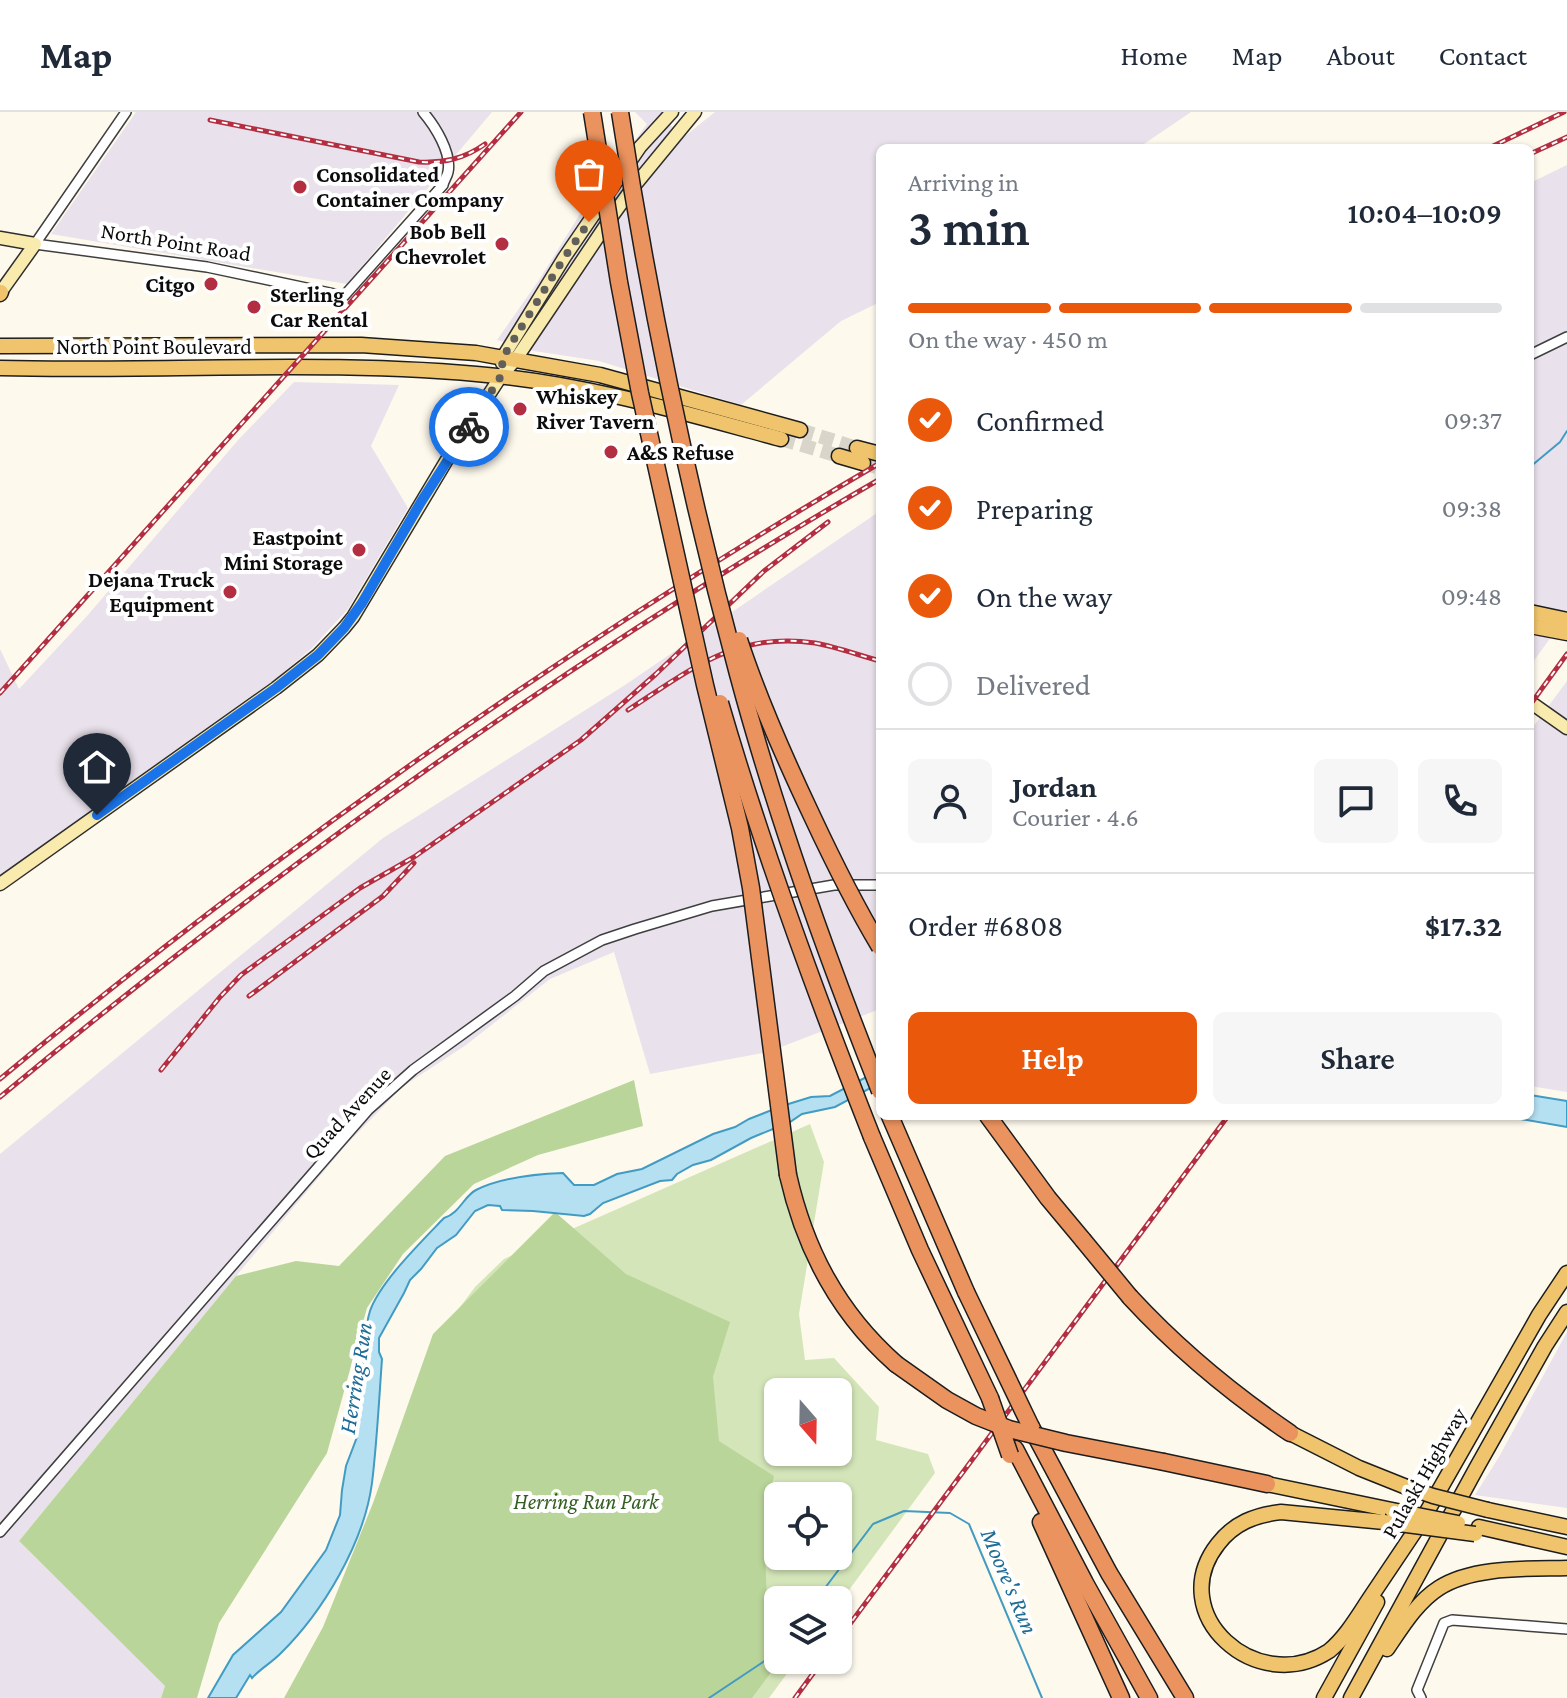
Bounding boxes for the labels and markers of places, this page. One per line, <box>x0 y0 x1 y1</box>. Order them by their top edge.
pin <box>555 140 623 222</box>
place label: Consolidated Container Company <box>316 162 504 212</box>
marker: Consolidated Container Company <box>291 178 309 196</box>
place label: Bob Bell Chevrolet <box>395 219 487 269</box>
marker: Bob Bell Chevrolet <box>493 235 511 253</box>
place label: Citgo <box>145 272 195 297</box>
marker: Citgo <box>202 275 220 293</box>
place label: Sterling Car Rental <box>270 282 368 332</box>
marker: Sterling Car Rental <box>245 298 263 316</box>
place label: Whiskey River Tavern <box>535 384 655 434</box>
marker: Whiskey River Tavern <box>511 400 529 418</box>
place label: A&S Refuse <box>626 440 734 465</box>
marker: A&S Refuse <box>602 443 620 461</box>
place label: Eastpoint Mini Storage <box>224 525 344 575</box>
marker: Eastpoint Mini Storage <box>350 541 368 559</box>
place label: Dejana Truck Equipment <box>88 567 215 617</box>
marker: Dejana Truck Equipment <box>221 583 239 601</box>
pin <box>63 733 131 815</box>

